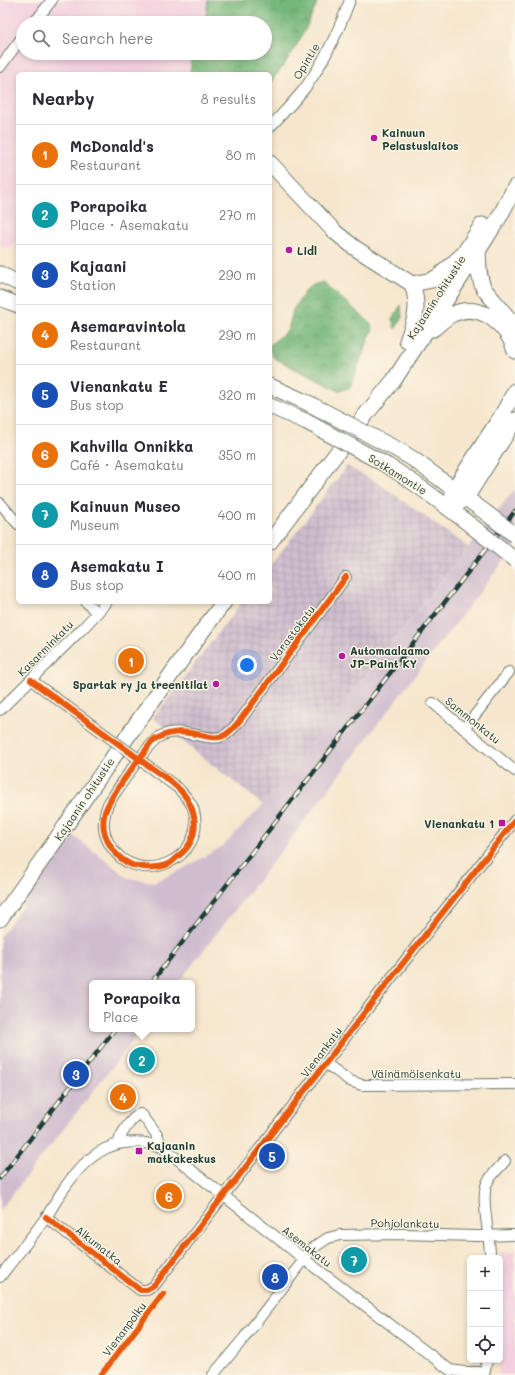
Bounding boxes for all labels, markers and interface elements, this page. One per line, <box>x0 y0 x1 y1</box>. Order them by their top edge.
search box <box>16 16 272 60</box>
icon: search <box>30 27 52 49</box>
text: Search here <box>62 28 153 48</box>
street label: Opintie <box>289 40 323 82</box>
text: Nearby <box>32 87 94 109</box>
text: 8 results <box>201 90 256 107</box>
place label: Kainuun Pelastuslaitos <box>382 125 459 153</box>
marker: Kainuun Pelastuslaitos <box>369 133 379 143</box>
text: McDonald's <box>70 136 154 156</box>
text: 1 <box>42 146 48 163</box>
text: 80 m <box>226 146 256 163</box>
text: Restaurant <box>70 156 141 173</box>
text: Porapoika <box>70 196 147 216</box>
text: 2 <box>41 206 49 223</box>
text: 270 m <box>219 206 256 223</box>
text: Place · Asemakatu <box>70 216 189 233</box>
place label: Lidl <box>297 243 317 258</box>
marker: Lidl <box>284 245 294 255</box>
street label: Kajaanin ohitustie <box>403 252 469 342</box>
text: Kajaani <box>70 256 127 276</box>
text: 3 <box>41 266 49 283</box>
text: 290 m <box>219 266 256 283</box>
text: Station <box>70 276 116 293</box>
text: Asemaravintola <box>70 316 186 336</box>
text: 4 <box>41 326 49 343</box>
text: 290 m <box>219 326 256 343</box>
text: Restaurant <box>70 336 141 353</box>
text: Vienankatu E <box>70 376 168 396</box>
text: 5 <box>41 386 49 403</box>
text: 320 m <box>219 386 256 403</box>
text: Bus stop <box>70 396 123 413</box>
text: Kahvilla Onnikka <box>70 436 194 456</box>
text: 6 <box>41 446 49 463</box>
text: 350 m <box>218 446 256 463</box>
street label: Sotkamontie <box>366 450 430 498</box>
text: Café · Asemakatu <box>70 456 184 473</box>
text: Kainuun Museo <box>70 496 180 516</box>
text: 7 <box>41 506 49 523</box>
text: 400 m <box>218 506 256 523</box>
text: Museum <box>70 516 119 533</box>
text: Asemakatu I <box>70 556 164 576</box>
text: 8 <box>41 566 49 583</box>
text: 400 m <box>218 566 256 583</box>
text: Bus stop <box>70 576 123 593</box>
street label: Varastokatu <box>266 602 318 664</box>
street label: Kasarminkatu <box>14 617 76 679</box>
place label: Automaalaamo JP-Paint KY <box>350 643 430 671</box>
pin: 1 <box>118 646 144 676</box>
marker: Automaalaamo JP-Paint KY <box>337 651 347 661</box>
your location <box>237 655 257 675</box>
place label: Spartak ry ja treenitilat <box>73 677 208 692</box>
marker: Spartak ry ja treenitilat <box>211 679 221 689</box>
street label: Sammonkatu <box>442 693 504 747</box>
street label: Kajaanin ohitustie <box>51 754 118 844</box>
place label: Vienankatu 1 <box>424 816 494 831</box>
marker: Vienankatu 1 <box>497 818 507 828</box>
popup <box>89 980 195 1032</box>
text: Porapoika <box>103 988 181 1008</box>
text: Place <box>103 1008 138 1025</box>
street label: Vienankatu <box>297 1024 345 1080</box>
pin: 2 <box>129 1045 155 1075</box>
pin: 3 <box>63 1059 89 1089</box>
street label: Väinämöisenkatu <box>371 1066 461 1081</box>
pin: 4 <box>110 1082 136 1112</box>
place label: Kajaanin matkakeskus <box>147 1138 216 1166</box>
pin: 5 <box>259 1141 285 1171</box>
marker: Kajaanin matkakeskus <box>134 1146 144 1156</box>
pin: 6 <box>156 1181 182 1211</box>
street label: Pohjolankatu <box>370 1215 440 1231</box>
street label: Alkumatka <box>73 1222 126 1268</box>
street label: Asemakatu <box>279 1222 335 1270</box>
pin: 7 <box>341 1245 367 1275</box>
map controls <box>467 1255 503 1363</box>
button: + <box>467 1255 503 1291</box>
pin: 8 <box>262 1262 288 1292</box>
button: − <box>467 1291 503 1327</box>
street label: Vienanpolku <box>99 1299 149 1359</box>
button: locate <box>467 1327 503 1363</box>

